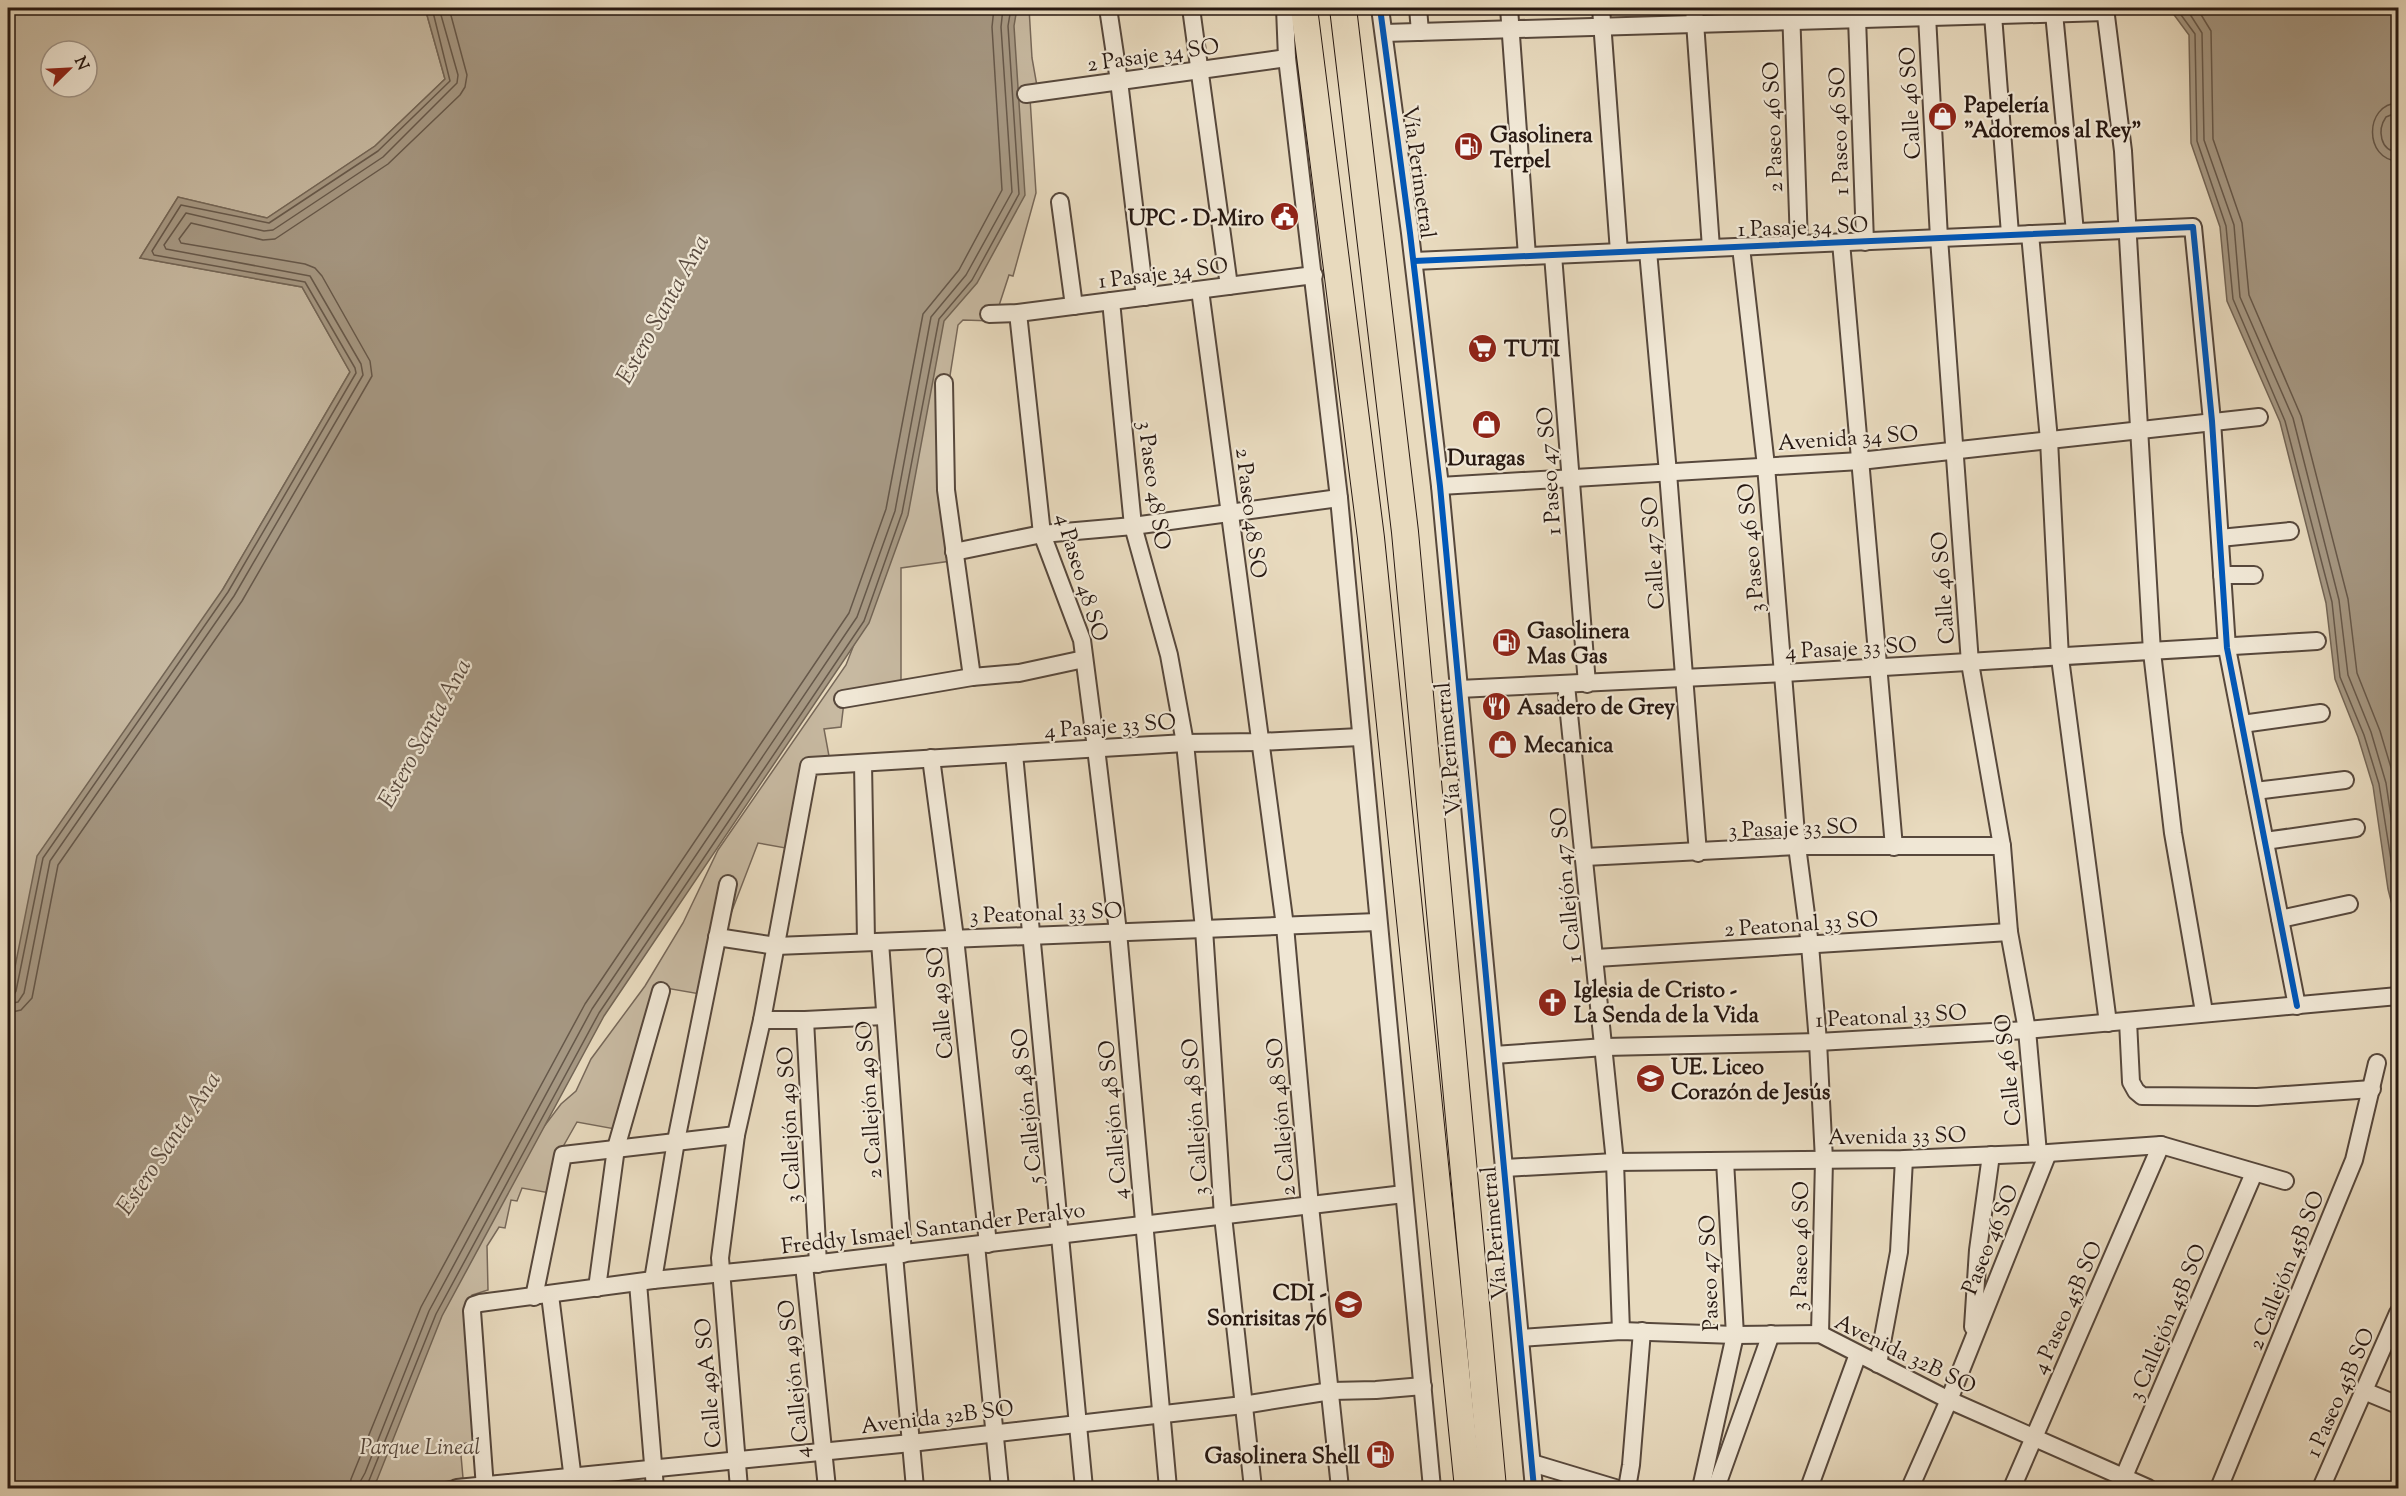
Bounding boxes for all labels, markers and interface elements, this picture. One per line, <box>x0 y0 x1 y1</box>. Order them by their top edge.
street label: 2 Pasaje 34 SO <box>1085 32 1222 82</box>
north arrow <box>39 39 99 99</box>
street label: Calle 46 SO <box>1893 46 1931 160</box>
text: N <box>67 53 94 75</box>
street label: 2 Paseo 46 SO <box>1757 61 1793 193</box>
street label: 1 Paseo 46 SO <box>1823 66 1859 196</box>
place label: Papelería "Adoremos al Rey" <box>1964 91 2142 148</box>
shop icon: Papelería "Adoremos al Rey" <box>1927 101 1959 133</box>
street label: Vía Perimetral <box>1392 104 1442 241</box>
place label: Gasolinera Terpel <box>1490 121 1593 178</box>
fuel station icon: Gasolinera Terpel <box>1453 131 1485 163</box>
public building icon: UPC - D-Miro <box>1269 201 1301 233</box>
place label: UPC - D-Miro <box>1128 204 1264 236</box>
street label: 1 Pasaje 34 SO <box>1737 211 1869 247</box>
water label: Estero Santa Ana <box>609 229 719 391</box>
street label: 1 Pasaje 34 SO <box>1097 251 1230 299</box>
supermarket icon: TUTI <box>1467 332 1499 364</box>
place label: TUTI <box>1504 335 1561 367</box>
street label: 1 Paseo 47 SO <box>1531 405 1571 536</box>
shop icon: Duragas <box>1470 409 1502 441</box>
street label: 3 Paseo 48 SO <box>1127 419 1177 552</box>
street label: Avenida 34 SO <box>1777 419 1920 461</box>
place label: Duragas <box>1447 444 1525 476</box>
street label: 2 Paseo 48 SO <box>1225 446 1273 581</box>
street label: 3 Paseo 46 SO <box>1731 482 1775 614</box>
street label: Calle 47 SO <box>1635 495 1675 610</box>
street label: 4 Paseo 48 SO <box>1045 510 1115 646</box>
street label: Calle 46 SO <box>1925 530 1965 645</box>
place label: Gasolinera Mas Gas <box>1527 617 1630 674</box>
fuel station icon: Gasolinera Mas Gas <box>1490 627 1522 659</box>
street label: 4 Pasaje 33 SO <box>1784 631 1918 669</box>
water label: Estero Santa Ana <box>371 653 481 815</box>
street label: Vía Perimetral <box>1428 681 1472 817</box>
restaurant icon: Asadero de Grey <box>1480 690 1512 722</box>
place label: Asadero de Grey <box>1517 693 1675 725</box>
street label: 4 Pasaje 33 SO <box>1043 707 1177 749</box>
shop icon: Mecanica <box>1487 728 1519 760</box>
place label: Mecanica <box>1524 731 1614 763</box>
street label: 1 Callejón 47 SO <box>1544 805 1592 964</box>
street label: 3 Pasaje 33 SO <box>1728 812 1859 848</box>
street label: 3 Peatonal 33 SO <box>969 896 1123 934</box>
street label: 2 Peatonal 33 SO <box>1723 905 1879 947</box>
street label: Calle 49 SO <box>920 945 964 1060</box>
place label: Iglesia de Cristo - La Senda de la Vida <box>1574 976 1760 1033</box>
church icon: Iglesia de Cristo - La Senda de la Vida <box>1537 986 1569 1018</box>
street label: 1 Peatonal 33 SO <box>1815 998 1968 1038</box>
street label: Calle 46 SO <box>1988 1012 2032 1128</box>
street label: 2 Callejón 49 SO <box>849 1020 892 1180</box>
street label: 5 Callejón 48 SO <box>1005 1026 1053 1187</box>
street label: 2 Callejón 48 SO <box>1260 1036 1306 1197</box>
street label: 3 Callejón 48 SO <box>1176 1037 1218 1197</box>
street label: 4 Callejón 48 SO <box>1092 1039 1138 1201</box>
street label: 3 Callejón 49 SO <box>771 1045 811 1204</box>
place label: UE. Liceo Corazón de Jesús <box>1671 1053 1831 1110</box>
school or university icon: UE. Liceo Corazón de Jesús <box>1634 1063 1666 1095</box>
water label: Estero Santa Ana <box>109 1066 230 1223</box>
street label: Avenida 33 SO <box>1828 1121 1967 1155</box>
street label: Vía Perimetral <box>1474 1165 1518 1301</box>
street label: Paseo 46 SO <box>1955 1180 2028 1300</box>
street label: 3 Paseo 46 SO <box>1785 1181 1819 1311</box>
street label: 2 Callejón 45B SO <box>2241 1187 2334 1356</box>
street label: Freddy Ismael Santander Peralvo <box>780 1195 1087 1265</box>
street label: Paseo 47 SO <box>1693 1214 1729 1332</box>
street label: 4 Paseo 45B SO <box>2025 1237 2112 1380</box>
street label: 3 Callejón 45B SO <box>2121 1240 2216 1407</box>
place label: CDI - Sonrisitas 76 <box>1207 1279 1327 1336</box>
school or university icon: CDI - Sonrisitas 76 <box>1332 1289 1364 1321</box>
street label: 4 Callejón 49 SO <box>772 1298 820 1460</box>
street label: Avenida 32B SO <box>1829 1308 1981 1404</box>
street label: Calle 49A SO <box>688 1316 732 1449</box>
street label: 1 Paseo 45B SO <box>2299 1323 2385 1463</box>
street label: Avenida 32B SO <box>859 1394 1016 1444</box>
park label: Parque Lineal <box>360 1433 481 1465</box>
fuel station icon: Gasolinera Shell <box>1365 1439 1397 1471</box>
place label: Gasolinera Shell <box>1205 1442 1361 1474</box>

